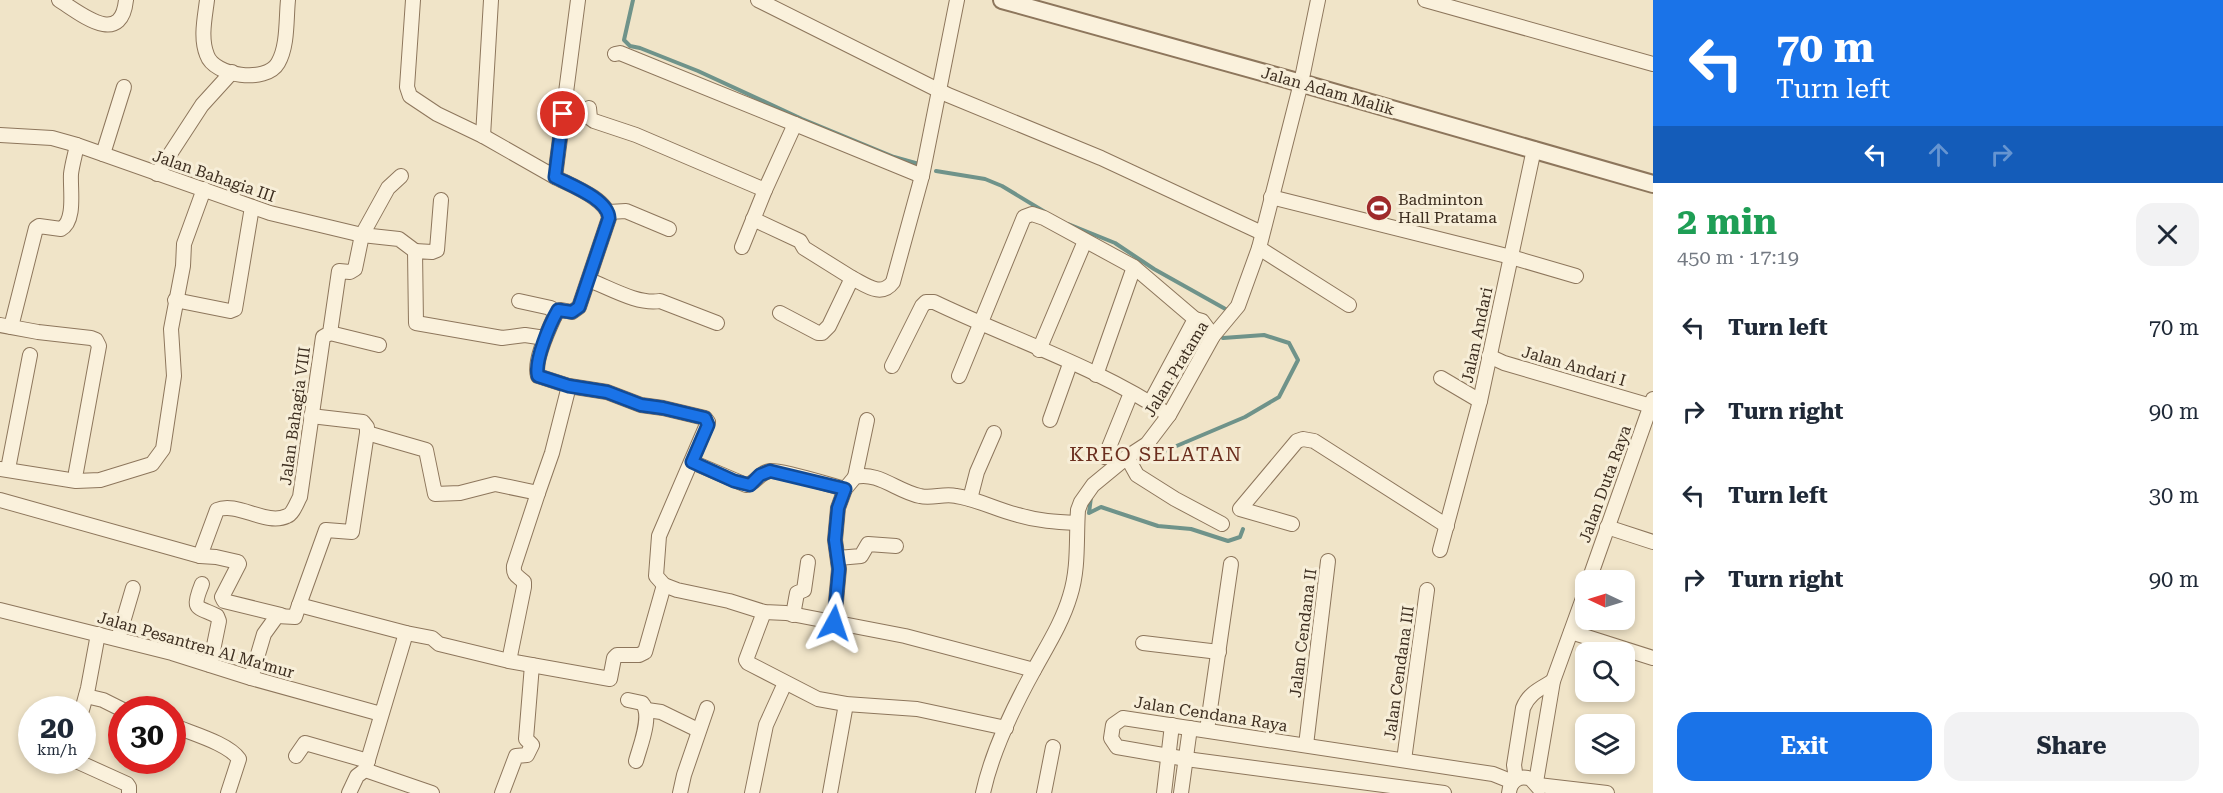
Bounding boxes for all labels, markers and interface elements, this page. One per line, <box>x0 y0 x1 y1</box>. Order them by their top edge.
text: 70 m <box>1776 23 1874 72</box>
icon: left <box>1677 24 1755 102</box>
street label: Jalan Adam Malik <box>1259 63 1397 119</box>
text: Turn left <box>1776 73 1890 105</box>
pin <box>537 88 588 139</box>
icon: arrive <box>546 97 579 130</box>
icon: left <box>1859 138 1892 171</box>
icon: ahead <box>1922 138 1955 171</box>
icon: right <box>1985 138 2018 171</box>
street label: Jalan Bahagia III <box>150 146 278 206</box>
place label: Badminton Hall Pratama <box>1398 190 1497 227</box>
sports icon: Badminton Hall Pratama <box>1364 193 1394 223</box>
text: 2 min <box>1677 201 1777 243</box>
button: close <box>2136 203 2199 266</box>
text: 450 m · 17:19 <box>1677 245 1799 269</box>
street label: Jalan Andari <box>1458 285 1496 385</box>
icon: left <box>1677 311 1710 344</box>
text: Turn left <box>1728 315 1828 340</box>
text: 70 m <box>2149 315 2199 340</box>
street label: Jalan Pratama <box>1140 317 1212 420</box>
street label: Jalan Andari I <box>1520 342 1628 390</box>
street label: Jalan Bahagia VIII <box>276 346 314 486</box>
icon: right <box>1677 395 1710 428</box>
text: Turn right <box>1728 399 1843 424</box>
text: 90 m <box>2149 399 2199 424</box>
street label: Jalan Duta Raya <box>1575 423 1635 545</box>
district label: KREO SELATAN <box>1069 442 1243 466</box>
icon: left <box>1677 479 1710 512</box>
text: Turn left <box>1728 483 1828 508</box>
text: 30 m <box>2149 483 2199 508</box>
icon: right <box>1677 563 1710 596</box>
street label: Jalan Cendana II <box>1286 567 1320 699</box>
text: Turn right <box>1728 567 1843 592</box>
text: 90 m <box>2149 567 2199 592</box>
north arrow <box>1575 570 1635 630</box>
map controls <box>1575 570 1635 774</box>
position arrow <box>802 591 866 655</box>
street label: Jalan Cendana III <box>1380 604 1418 742</box>
street label: Jalan Pesantren Al Ma'mur <box>95 608 297 682</box>
button: search <box>1575 642 1635 702</box>
street label: Jalan Cendana Raya <box>1133 692 1289 736</box>
speed limit sign: 30 <box>108 696 186 774</box>
text: 20 <box>40 710 74 745</box>
button: Exit <box>1677 712 1932 781</box>
button: Share <box>1944 712 2199 781</box>
button: layers <box>1575 714 1635 774</box>
text: km/h <box>37 741 77 759</box>

